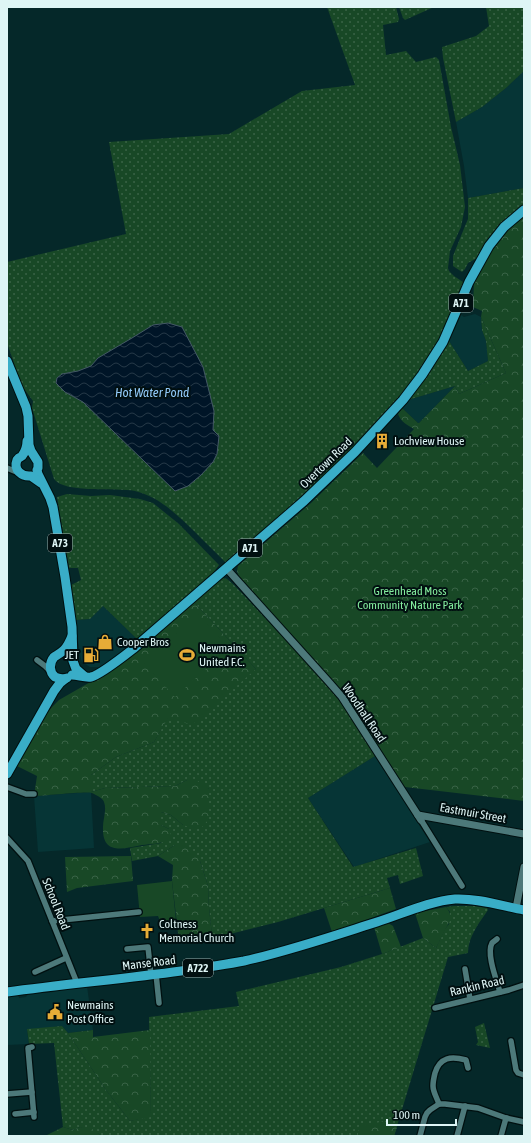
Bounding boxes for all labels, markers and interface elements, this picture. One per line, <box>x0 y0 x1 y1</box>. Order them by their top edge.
road number: A71 <box>449 294 473 312</box>
water label: Hot Water Pond <box>115 385 189 400</box>
building icon: Lochview House <box>373 432 391 450</box>
place label: Lochview House <box>394 434 464 448</box>
street label: Overtown Road <box>297 435 355 491</box>
road number: A73 <box>48 534 72 552</box>
road number: A71 <box>238 539 262 557</box>
park label: Greenhead Moss Community Nature Park <box>357 584 463 612</box>
shop icon: Cooper Bros <box>96 633 114 651</box>
place label: Cooper Bros <box>117 635 169 649</box>
place label: Newmains United F.C. <box>199 641 246 669</box>
fuel station icon: JET <box>82 646 100 664</box>
sports icon: Newmains United F.C. <box>178 646 196 664</box>
place label: JET <box>65 648 80 662</box>
street label: Woodhall Road <box>339 681 389 745</box>
street label: Eastmuir Street <box>439 800 508 826</box>
street label: School Road <box>39 876 73 932</box>
place label: Coltness Memorial Church <box>159 917 234 945</box>
church icon: Coltness Memorial Church <box>138 922 156 940</box>
street label: Manse Road <box>122 953 176 973</box>
road number: A722 <box>183 959 213 977</box>
street label: Rankin Road <box>448 973 506 999</box>
place label: Newmains Post Office <box>67 998 114 1026</box>
public building icon: Newmains Post Office <box>46 1003 64 1021</box>
scale bar <box>387 1101 456 1127</box>
text: 100 m <box>393 1108 420 1122</box>

